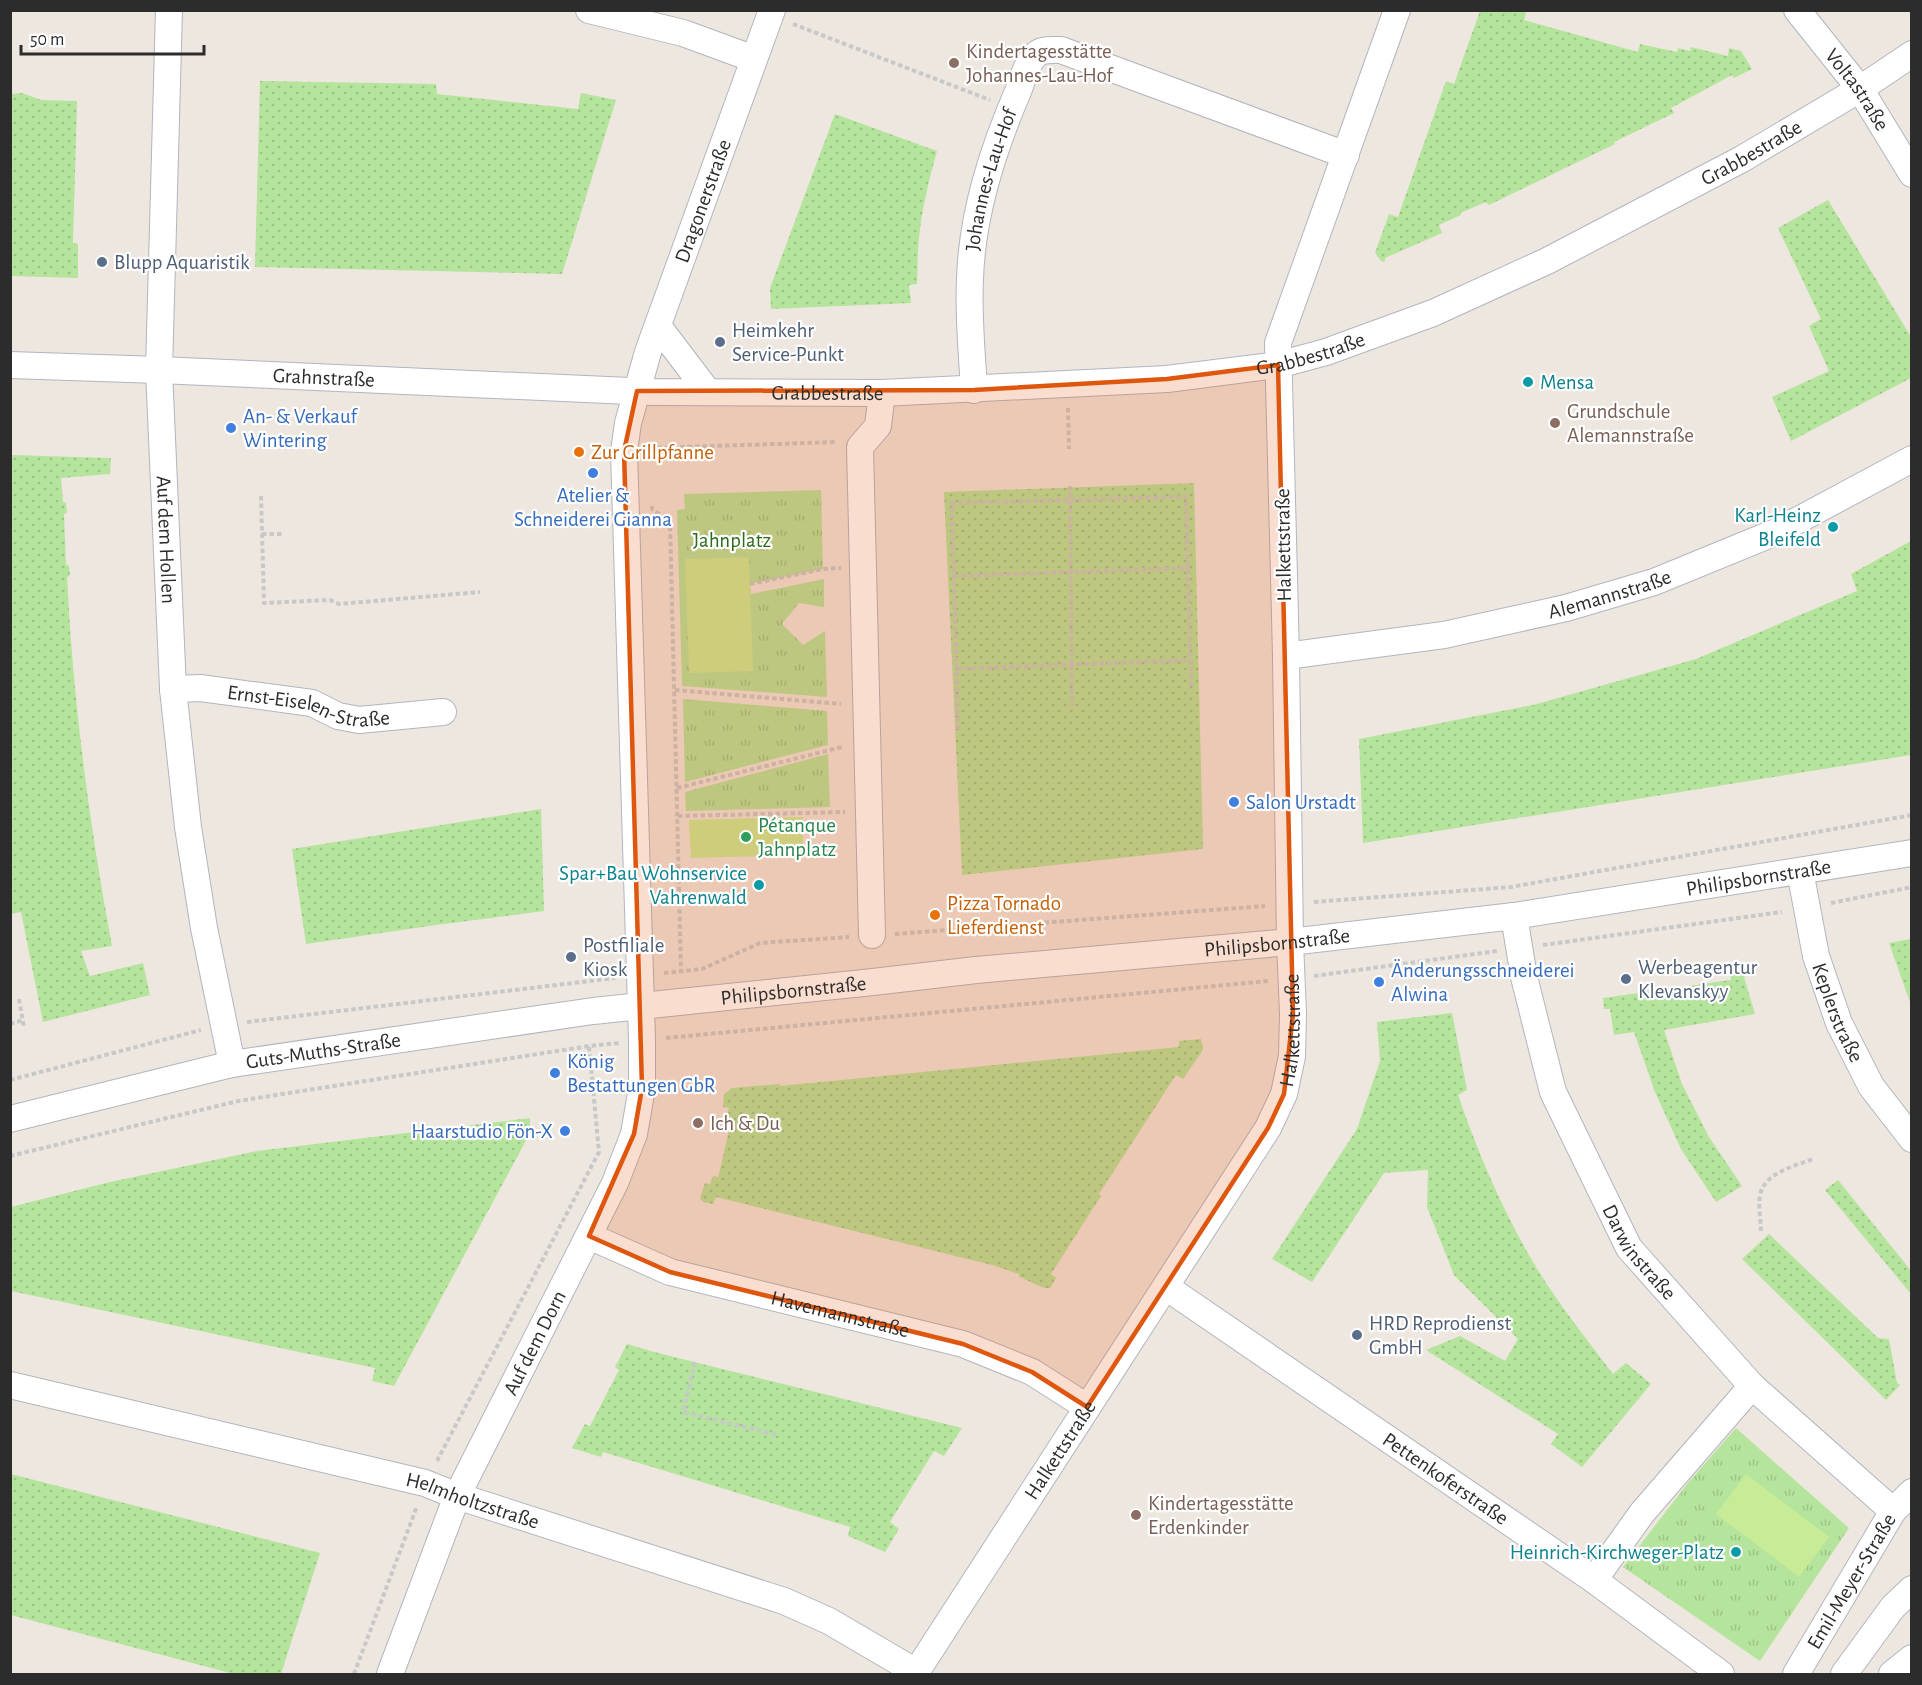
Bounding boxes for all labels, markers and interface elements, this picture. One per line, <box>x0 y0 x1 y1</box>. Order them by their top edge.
scale bar <box>21 18 204 56</box>
text: 50 m <box>30 31 64 49</box>
place label: Kindertagesstätte Johannes-Lau-Hof <box>966 41 1114 86</box>
street label: Voltastraße <box>1821 45 1893 134</box>
marker: Kindertagesstätte Johannes-Lau-Hof <box>947 56 961 70</box>
street label: Johannes-Lau-Hof <box>962 104 1021 252</box>
street label: Grabbestraße <box>1698 116 1805 189</box>
street label: Dragonerstraße <box>671 137 735 266</box>
place label: Blupp Aquaristik <box>114 252 250 273</box>
marker: Blupp Aquaristik <box>95 255 109 269</box>
place label: Heimkehr Service-Punkt <box>732 320 844 365</box>
street label: Grabbestraße <box>1255 329 1368 379</box>
marker: Heimkehr Service-Punkt <box>713 335 727 349</box>
street label: Grahnstraße <box>272 365 375 391</box>
place label: Mensa <box>1540 372 1594 393</box>
marker: Mensa <box>1521 375 1535 389</box>
street label: Grabbestraße <box>771 383 883 404</box>
place label: Grundschule Alemannstraße <box>1567 401 1694 446</box>
place label: An- & Verkauf Wintering <box>243 406 358 451</box>
marker: Grundschule Alemannstraße <box>1548 416 1562 430</box>
marker: An- & Verkauf Wintering <box>224 421 238 435</box>
place label: Zur Grillpfanne <box>591 442 714 463</box>
marker: Zur Grillpfanne <box>572 445 586 459</box>
marker: Atelier & Schneiderei Gianna <box>586 466 600 480</box>
street label: Auf dem Hollen <box>153 475 179 604</box>
place label: Atelier & Schneiderei Gianna <box>514 485 672 530</box>
street label: Halkettstraße <box>1272 488 1295 602</box>
place label: Karl-Heinz Bleifeld <box>1734 505 1821 550</box>
marker: Karl-Heinz Bleifeld <box>1826 520 1840 534</box>
park label: Jahnplatz <box>693 530 771 551</box>
street label: Alemannstraße <box>1546 566 1674 623</box>
street label: Ernst-Eiselen-Straße <box>226 682 391 731</box>
place label: Salon Urstadt <box>1246 792 1356 813</box>
marker: Salon Urstadt <box>1227 795 1241 809</box>
place label: Pétanque Jahnplatz <box>758 815 836 860</box>
marker: Pétanque Jahnplatz <box>739 830 753 844</box>
street label: Philipsbornstraße <box>1685 856 1832 900</box>
place label: Spar+Bau Wohnservice Vahrenwald <box>559 863 747 908</box>
marker: Spar+Bau Wohnservice Vahrenwald <box>752 878 766 892</box>
place label: Pizza Tornado Lieferdienst <box>947 893 1061 938</box>
marker: Pizza Tornado Lieferdienst <box>928 908 942 922</box>
street label: Philipsbornstraße <box>1203 925 1351 961</box>
place label: Postfiliale Kiosk <box>583 935 664 980</box>
marker: Postfiliale Kiosk <box>564 950 578 964</box>
place label: Werbeagentur Klevanskyy <box>1638 957 1757 1002</box>
place label: Änderungsschneiderei Alwina <box>1391 959 1575 1005</box>
street label: Keplerstraße <box>1808 960 1867 1066</box>
marker: Werbeagentur Klevanskyy <box>1619 972 1633 986</box>
street label: Philipsbornstraße <box>720 973 867 1009</box>
street label: Halkettstraße <box>1276 974 1304 1089</box>
marker: Änderungsschneiderei Alwina <box>1372 975 1386 989</box>
street label: Guts-Muths-Straße <box>245 1029 402 1073</box>
place label: König Bestattungen GbR <box>567 1051 715 1096</box>
marker: König Bestattungen GbR <box>548 1066 562 1080</box>
place label: Ich & Du <box>710 1113 780 1134</box>
marker: Ich & Du <box>691 1116 705 1130</box>
place label: Haarstudio Fön-X <box>411 1121 553 1142</box>
marker: Haarstudio Fön-X <box>558 1124 572 1138</box>
street label: Darwinstraße <box>1598 1201 1680 1304</box>
street label: Auf dem Dorn <box>500 1287 570 1399</box>
street label: Havemannstraße <box>769 1287 911 1341</box>
place label: HRD Reprodienst GmbH <box>1369 1313 1511 1358</box>
marker: HRD Reprodienst GmbH <box>1350 1328 1364 1342</box>
street label: Halkettstraße <box>1021 1397 1100 1503</box>
street label: Pettenkoferstraße <box>1379 1429 1512 1529</box>
street label: Helmholtzstraße <box>404 1469 542 1533</box>
place label: Kindertagesstätte Erdenkinder <box>1148 1493 1294 1538</box>
marker: Kindertagesstätte Erdenkinder <box>1129 1508 1143 1522</box>
street label: Emil-Meyer-Straße <box>1803 1510 1900 1653</box>
place label: Heinrich-Kirchweger-Platz <box>1510 1542 1724 1563</box>
marker: Heinrich-Kirchweger-Platz <box>1729 1545 1743 1559</box>

